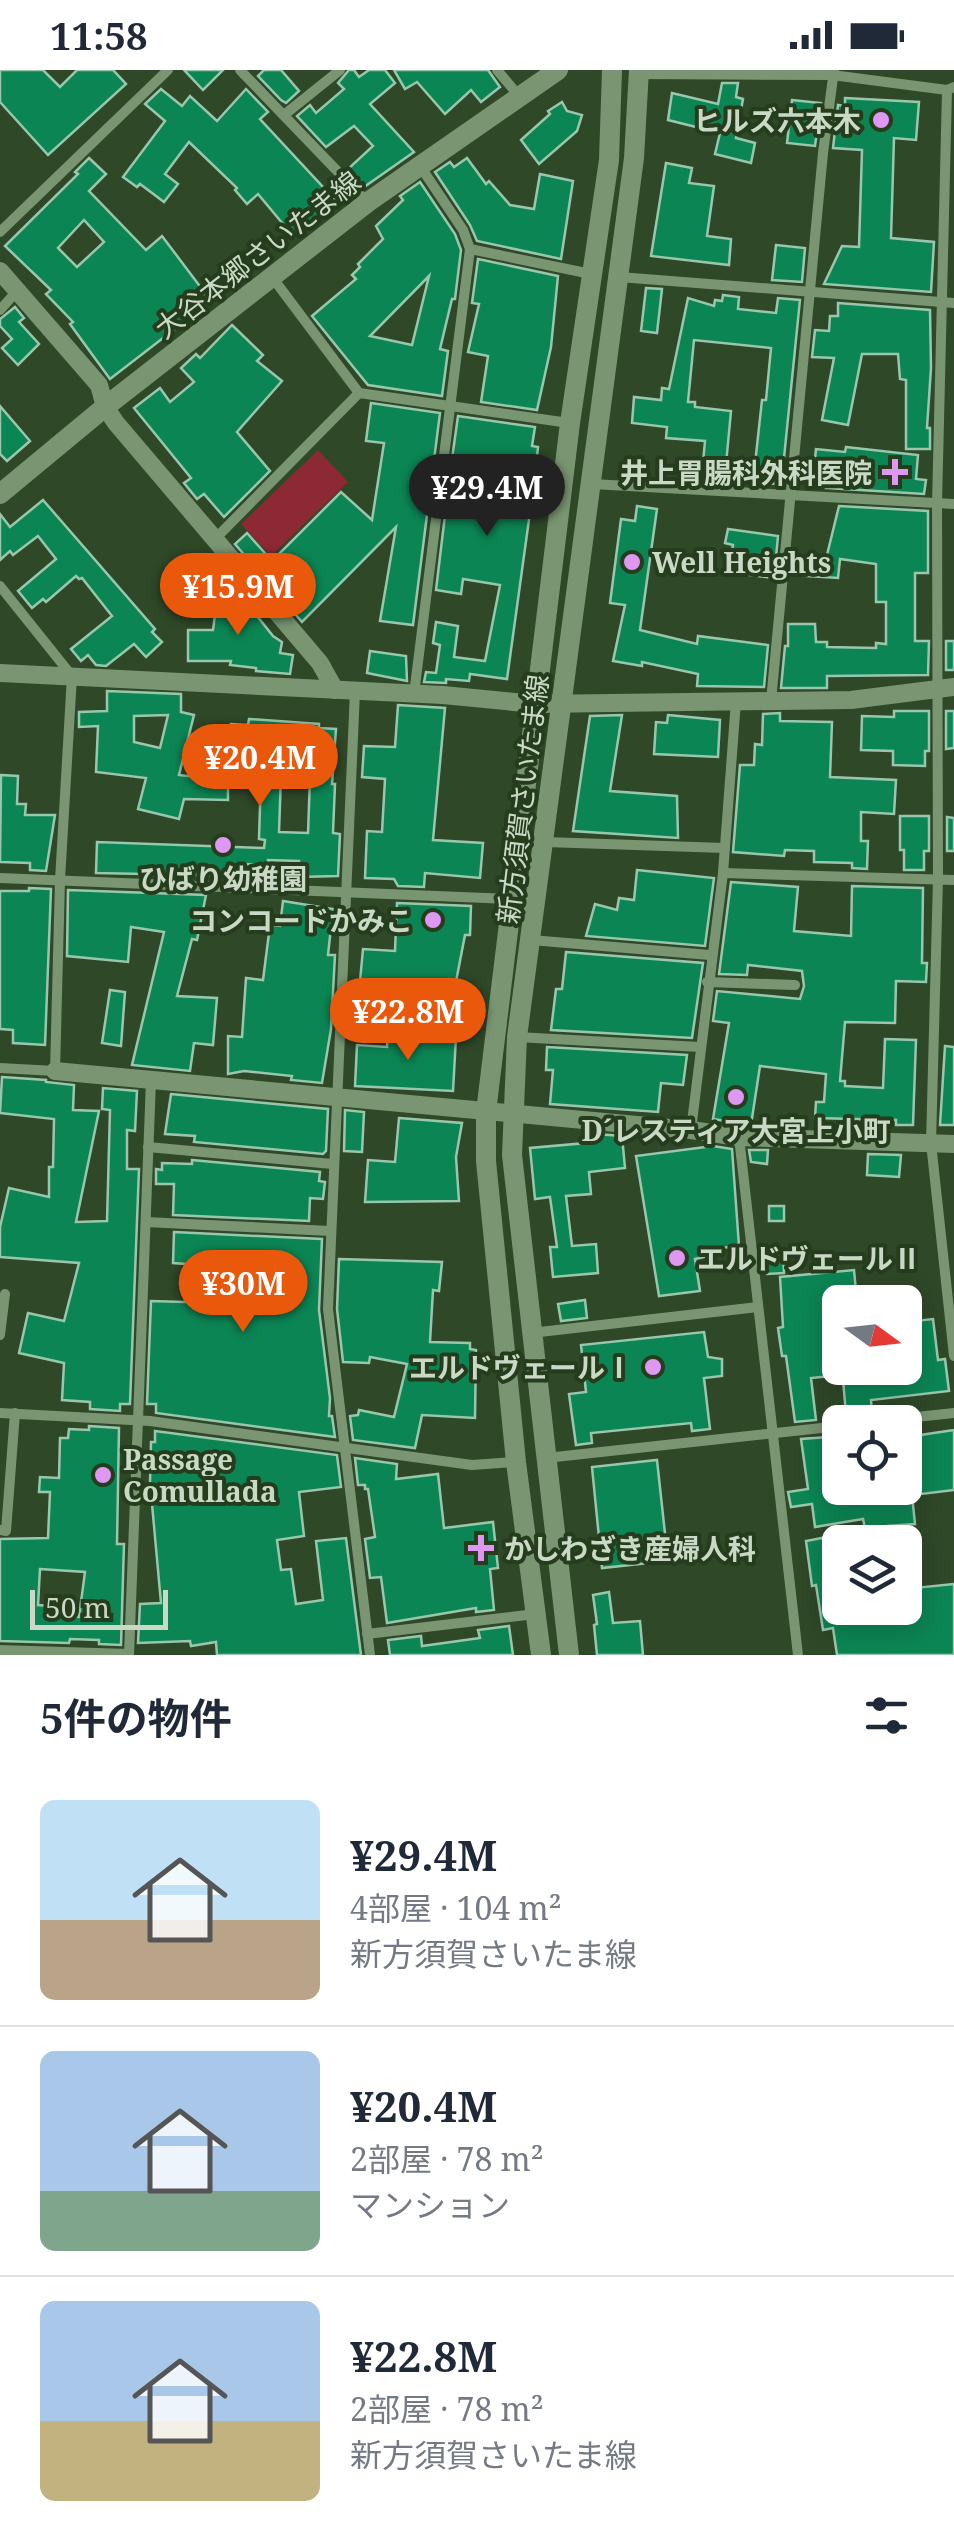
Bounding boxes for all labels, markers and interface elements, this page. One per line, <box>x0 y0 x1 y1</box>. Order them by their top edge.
text: 11:58 <box>50 9 147 61</box>
place label: ヒルズ六本木 <box>693 101 861 139</box>
marker: ヒルズ六本木 <box>870 109 892 131</box>
street label: 大谷本郷さいたま線 <box>146 162 368 346</box>
place label: 井上胃腸科外科医院 <box>620 453 872 491</box>
pin: ¥29.4M <box>406 454 568 539</box>
marker: 井上胃腸科外科医院 <box>882 459 908 485</box>
text: ¥29.4M <box>431 465 543 508</box>
place label: Well Heights <box>652 543 831 581</box>
marker: Well Heights <box>621 551 643 573</box>
pin: ¥15.9M <box>157 553 319 638</box>
text: ¥15.9M <box>182 564 294 607</box>
street label: 新方須賀さいたま線 <box>488 672 556 926</box>
pin: ¥20.4M <box>179 724 341 809</box>
text: ¥20.4M <box>204 735 316 778</box>
marker: ひばり幼稚園 <box>212 834 234 856</box>
place label: ひばり幼稚園 <box>139 859 307 897</box>
place label: コンコードかみこ <box>189 901 413 939</box>
marker: コンコードかみこ <box>422 909 444 931</box>
pin: ¥22.8M <box>327 978 489 1063</box>
text: ¥22.8M <box>352 989 464 1032</box>
marker: D´レスティア大宮上小町 <box>725 1086 747 1108</box>
place label: D´レスティア大宮上小町 <box>581 1111 891 1149</box>
place label: エルドヴェールⅡ <box>697 1239 921 1277</box>
marker: エルドヴェールⅡ <box>666 1247 688 1269</box>
pin: ¥30M <box>184 1250 302 1335</box>
text: ¥30M <box>201 1261 285 1304</box>
north arrow <box>822 1285 922 1385</box>
map controls <box>822 1285 922 1625</box>
place label: エルドヴェールⅠ <box>409 1348 633 1386</box>
marker: エルドヴェールⅠ <box>642 1356 664 1378</box>
button: locate <box>822 1405 922 1505</box>
place label: Passage Comullada <box>123 1440 277 1510</box>
marker: Passage Comullada <box>92 1464 114 1486</box>
button: layers <box>822 1525 922 1625</box>
place label: かしわざき産婦人科 <box>504 1529 756 1567</box>
marker: かしわざき産婦人科 <box>468 1535 494 1561</box>
scale bar <box>30 1585 168 1630</box>
text: 50 m <box>45 1588 110 1626</box>
icon: filters <box>859 1688 914 1743</box>
text: 5件の物件 <box>40 1689 232 1746</box>
text: ¥29.4M <box>350 1826 497 1883</box>
icon: home <box>120 1840 240 1960</box>
text: 4部屋 · 104 m² <box>350 1886 562 1929</box>
text: 新方須賀さいたま線 <box>350 1932 637 1975</box>
text: ¥20.4M <box>350 2077 497 2134</box>
icon: home <box>120 2091 240 2211</box>
text: 2部屋 · 78 m² <box>350 2137 544 2180</box>
text: マンション <box>350 2183 510 2226</box>
text: ¥22.8M <box>350 2327 497 2384</box>
icon: home <box>120 2341 240 2461</box>
text: 2部屋 · 78 m² <box>350 2387 544 2430</box>
text: 新方須賀さいたま線 <box>350 2433 637 2476</box>

